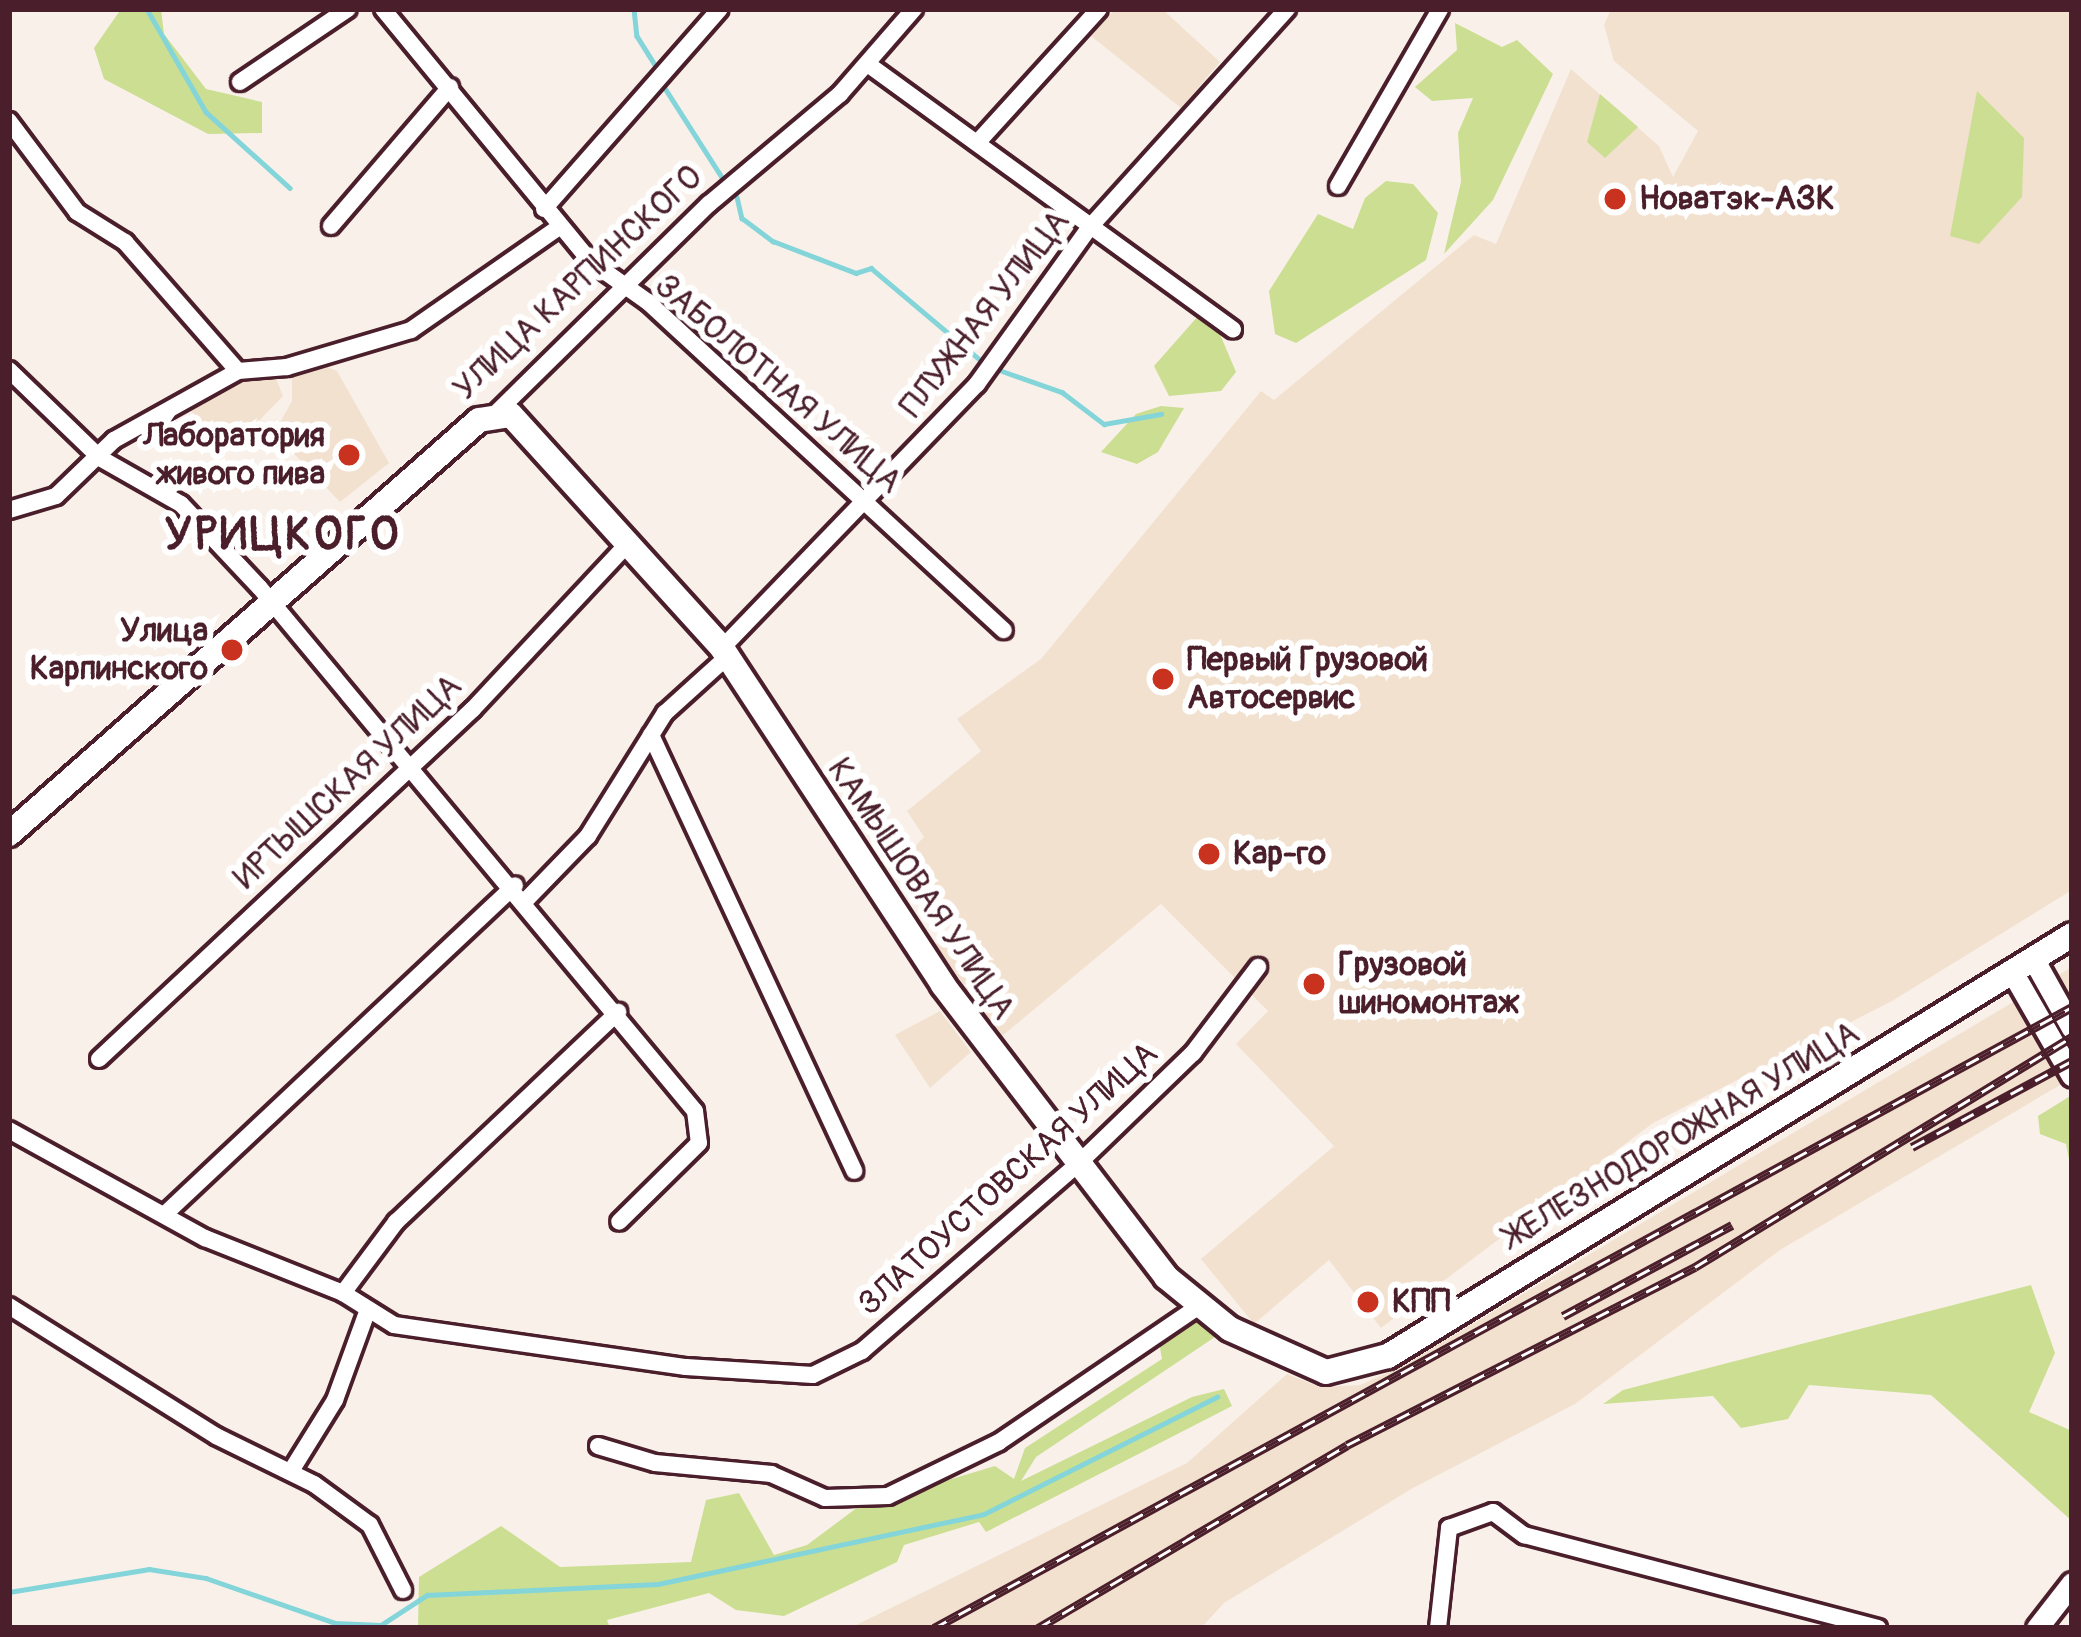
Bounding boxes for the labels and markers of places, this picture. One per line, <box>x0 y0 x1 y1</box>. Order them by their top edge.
place label: Новатэк-АЗК <box>1639 179 1835 219</box>
marker: Новатэк-АЗК <box>1602 186 1628 212</box>
place label: Лаборатория живого пива <box>143 416 325 494</box>
marker: Лаборатория живого пива <box>336 442 362 468</box>
place label: Улица Карпинского <box>30 611 208 689</box>
marker: Улица Карпинского <box>219 637 245 663</box>
place label: Первый Грузовой Автосервис <box>1187 640 1428 718</box>
marker: Первый Грузовой Автосервис <box>1150 666 1176 692</box>
place label: Кар-го <box>1233 834 1326 874</box>
marker: Кар-го <box>1196 841 1222 867</box>
place label: Грузовой шиномонтаж <box>1338 945 1519 1023</box>
marker: Грузовой шиномонтаж <box>1301 971 1327 997</box>
place label: КПП <box>1392 1282 1451 1322</box>
marker: КПП <box>1355 1289 1381 1315</box>

